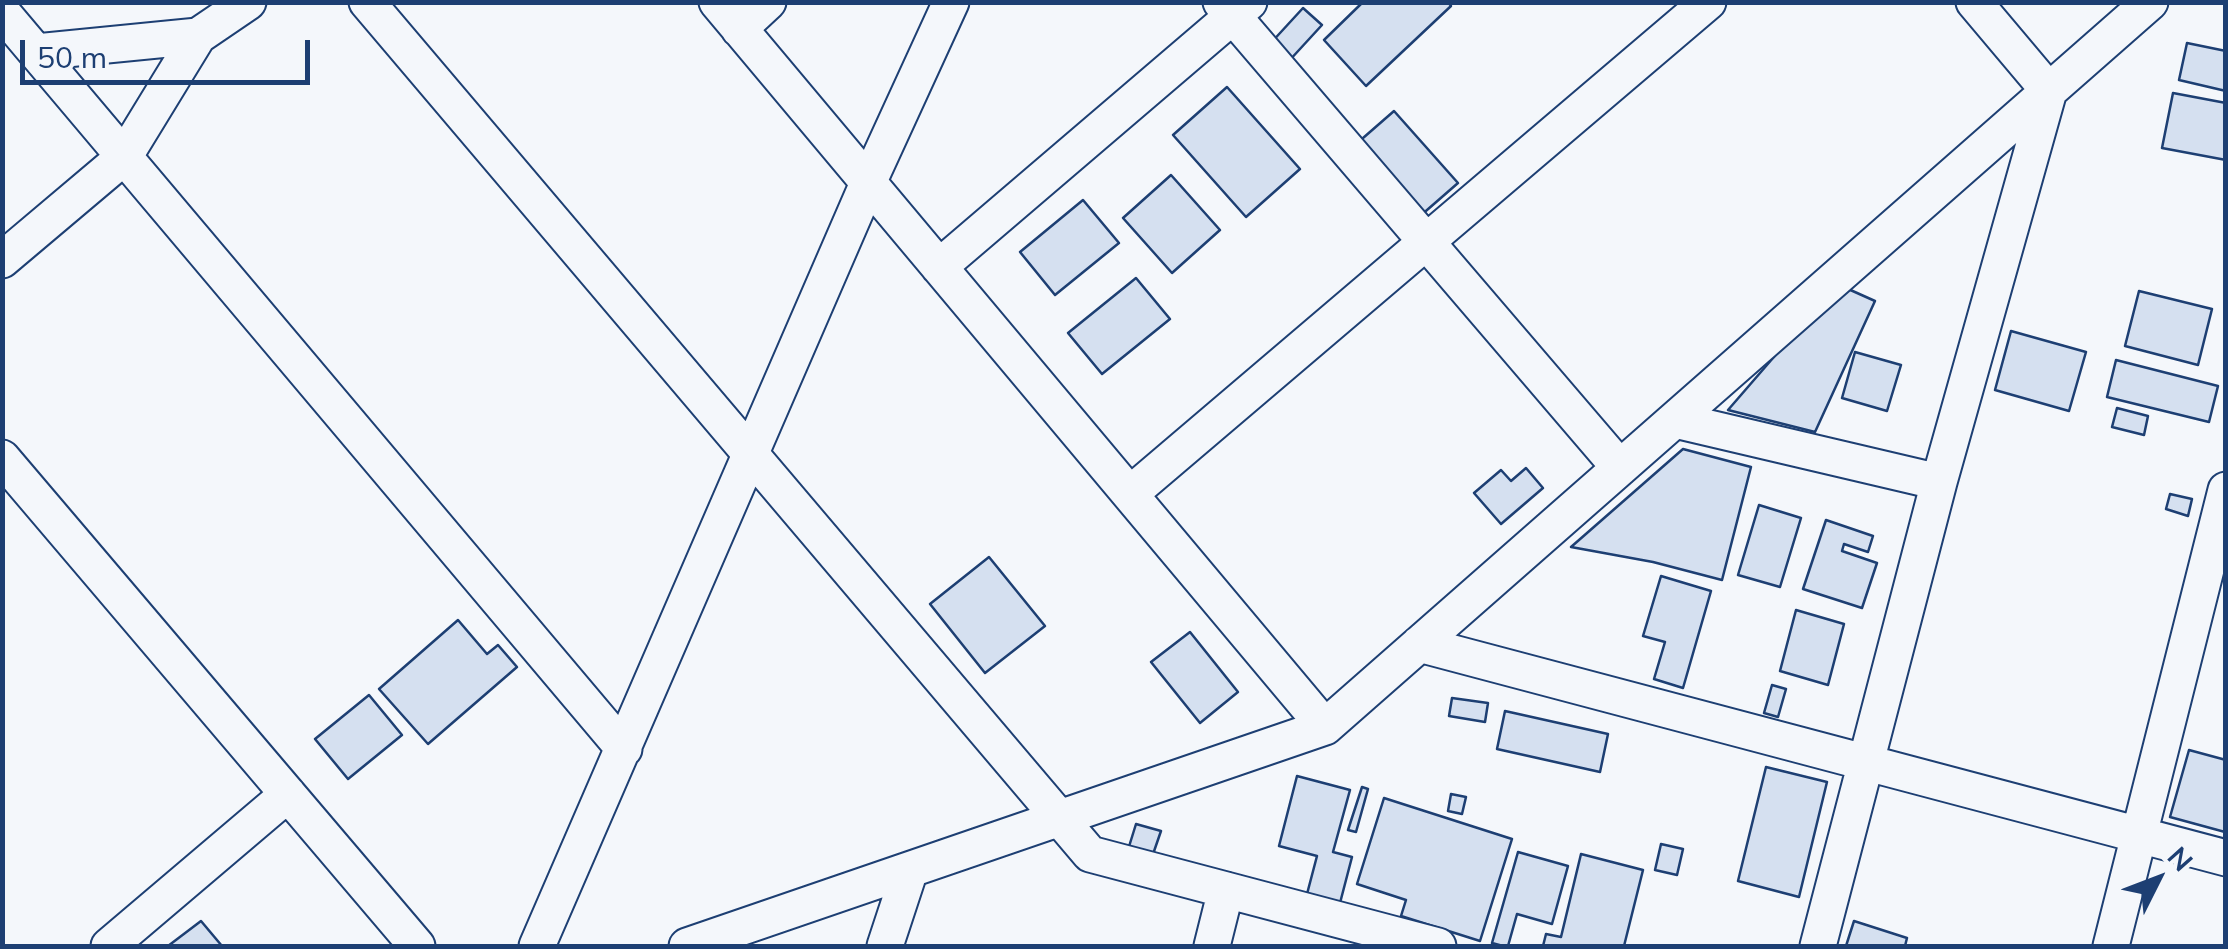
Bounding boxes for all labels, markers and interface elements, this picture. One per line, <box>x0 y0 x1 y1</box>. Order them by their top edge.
scale bar <box>25 20 315 82</box>
text: 50 m <box>37 38 107 76</box>
north arrow <box>2108 829 2208 929</box>
text: N <box>2161 839 2201 878</box>

